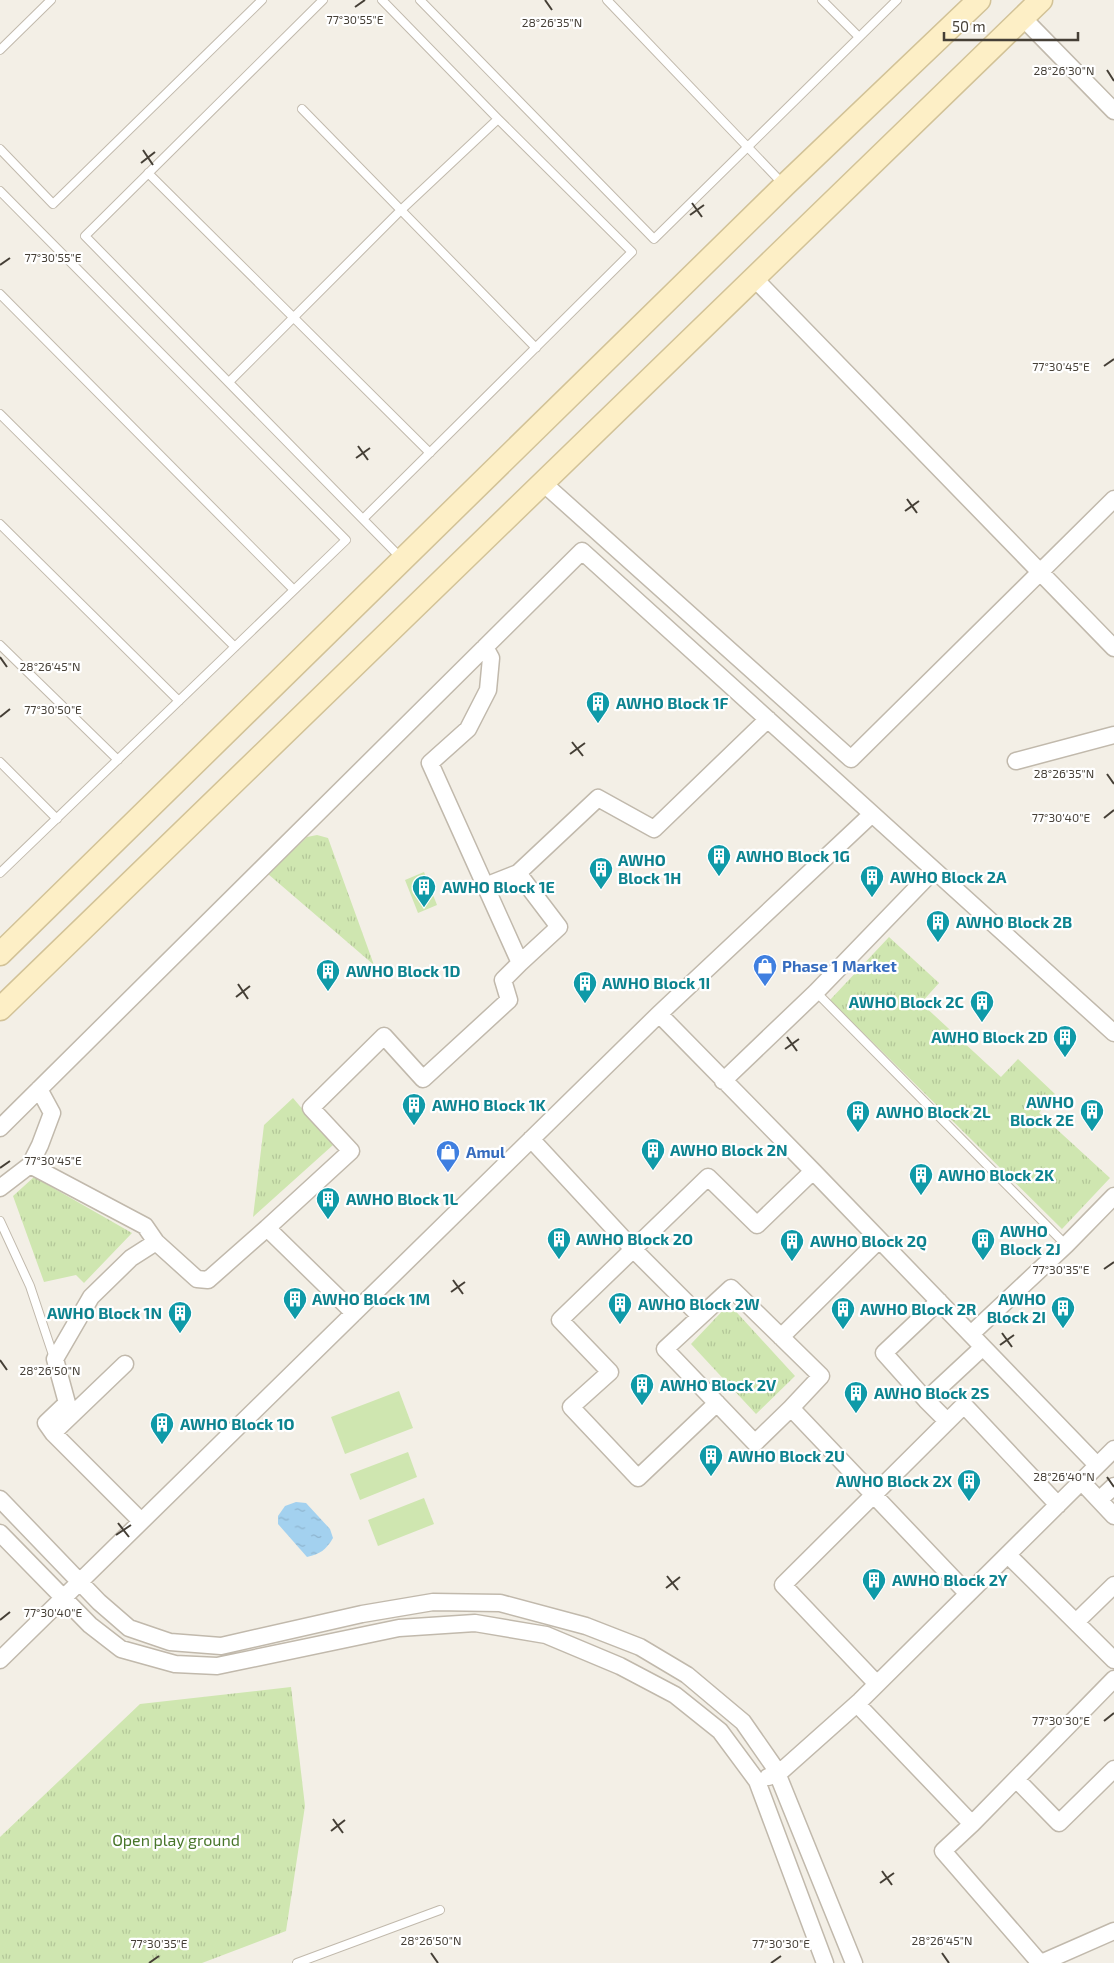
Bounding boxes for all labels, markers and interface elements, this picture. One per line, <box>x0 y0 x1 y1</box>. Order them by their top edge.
scale bar <box>944 10 1078 42</box>
text: 77°30'55"E <box>327 12 384 26</box>
text: 28°26'35"N <box>522 15 582 29</box>
text: 50 m <box>952 17 986 35</box>
text: 28°26'30"N <box>1033 63 1095 77</box>
text: 77°30'55"E <box>25 250 82 264</box>
text: 77°30'45"E <box>1032 359 1090 373</box>
text: 28°26'45"N <box>20 659 80 673</box>
building icon: AWHO Block 1F <box>585 690 611 724</box>
place label: AWHO Block 1F <box>616 693 729 712</box>
text: 77°30'50"E <box>24 702 82 716</box>
text: 28°26'35"N <box>1034 766 1094 780</box>
text: 77°30'40"E <box>1032 810 1090 824</box>
building icon: AWHO Block 1G <box>706 843 732 877</box>
place label: AWHO Block 1G <box>736 846 850 865</box>
place label: AWHO Block 1H <box>618 850 681 887</box>
building icon: AWHO Block 1H <box>588 856 614 890</box>
building icon: AWHO Block 2A <box>859 864 885 898</box>
place label: AWHO Block 2A <box>890 867 1007 886</box>
building icon: AWHO Block 1E <box>411 874 437 908</box>
place label: AWHO Block 1E <box>442 877 555 896</box>
building icon: AWHO Block 2B <box>925 909 951 943</box>
place label: AWHO Block 2B <box>956 912 1072 931</box>
shop icon: Phase 1 Market <box>752 953 778 987</box>
place label: Phase 1 Market <box>782 956 897 975</box>
building icon: AWHO Block 1D <box>315 958 341 992</box>
place label: AWHO Block 1D <box>346 961 461 980</box>
building icon: AWHO Block 1I <box>572 970 598 1004</box>
place label: AWHO Block 1I <box>602 973 710 992</box>
building icon: AWHO Block 2C <box>969 989 995 1023</box>
place label: AWHO Block 2C <box>849 992 964 1011</box>
building icon: AWHO Block 2D <box>1052 1024 1078 1058</box>
place label: AWHO Block 2D <box>931 1027 1048 1046</box>
building icon: AWHO Block 1K <box>401 1092 427 1126</box>
place label: AWHO Block 2E <box>1010 1092 1074 1129</box>
place label: AWHO Block 1K <box>432 1095 547 1114</box>
building icon: AWHO Block 2E <box>1079 1098 1105 1132</box>
building icon: AWHO Block 2L <box>845 1099 871 1133</box>
place label: AWHO Block 2L <box>876 1102 991 1121</box>
building icon: AWHO Block 2N <box>640 1137 666 1171</box>
shop icon: Amul <box>435 1139 461 1173</box>
place label: AWHO Block 2N <box>670 1140 787 1159</box>
place label: Amul <box>466 1142 506 1161</box>
text: 77°30'45"E <box>24 1153 82 1167</box>
building icon: AWHO Block 2K <box>908 1162 934 1196</box>
place label: AWHO Block 2K <box>938 1165 1055 1184</box>
building icon: AWHO Block 1L <box>315 1186 341 1220</box>
place label: AWHO Block 1L <box>346 1189 459 1208</box>
place label: AWHO Block 2J <box>1000 1221 1061 1258</box>
building icon: AWHO Block 2O <box>546 1226 572 1260</box>
building icon: AWHO Block 2J <box>970 1227 996 1261</box>
building icon: AWHO Block 2Q <box>779 1228 805 1262</box>
place label: AWHO Block 2O <box>576 1229 693 1248</box>
place label: AWHO Block 2Q <box>810 1231 927 1251</box>
text: 77°30'35"E <box>1032 1262 1090 1276</box>
building icon: AWHO Block 1M <box>282 1286 308 1320</box>
place label: AWHO Block 1M <box>312 1289 430 1308</box>
place label: AWHO Block 2I <box>987 1289 1046 1326</box>
building icon: AWHO Block 2W <box>607 1291 633 1325</box>
place label: AWHO Block 2W <box>638 1294 760 1313</box>
building icon: AWHO Block 2I <box>1050 1295 1076 1329</box>
building icon: AWHO Block 2R <box>830 1296 856 1330</box>
place label: AWHO Block 2R <box>860 1299 976 1318</box>
building icon: AWHO Block 1N <box>167 1300 193 1334</box>
place label: AWHO Block 1N <box>47 1303 162 1322</box>
text: 28°26'50"N <box>20 1363 80 1377</box>
building icon: AWHO Block 2V <box>629 1372 655 1406</box>
place label: AWHO Block 2V <box>660 1375 777 1394</box>
building icon: AWHO Block 2S <box>843 1380 869 1414</box>
place label: AWHO Block 2S <box>874 1383 989 1402</box>
building icon: AWHO Block 1O <box>149 1411 175 1445</box>
place label: AWHO Block 1O <box>180 1414 295 1433</box>
building icon: AWHO Block 2U <box>698 1443 724 1477</box>
place label: AWHO Block 2U <box>728 1446 845 1465</box>
building icon: AWHO Block 2X <box>956 1468 982 1502</box>
text: 28°26'40"N <box>1033 1469 1095 1483</box>
place label: AWHO Block 2X <box>836 1471 953 1490</box>
building icon: AWHO Block 2Y <box>861 1567 887 1601</box>
place label: AWHO Block 2Y <box>892 1570 1008 1589</box>
text: 77°30'40"E <box>24 1605 82 1619</box>
text: 77°30'30"E <box>1032 1713 1090 1727</box>
park label: Open play ground <box>112 1830 240 1849</box>
text: 28°26'50"N <box>401 1933 461 1947</box>
text: 28°26'45"N <box>912 1933 972 1947</box>
text: 77°30'35"E <box>130 1936 188 1950</box>
text: 77°30'30"E <box>752 1936 810 1950</box>

